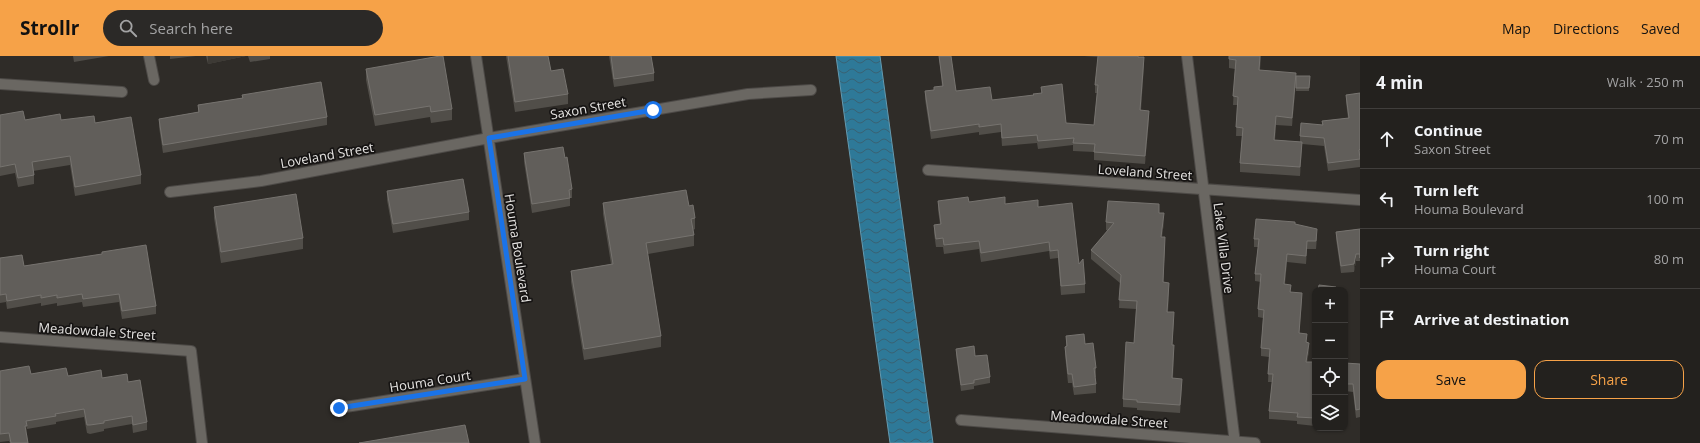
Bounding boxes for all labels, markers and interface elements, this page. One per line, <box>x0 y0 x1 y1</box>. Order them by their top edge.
search box <box>103 10 383 46</box>
text: Strollr <box>20 15 79 41</box>
icon: search <box>117 17 139 39</box>
text: Search here <box>149 18 233 38</box>
text: Map <box>1502 19 1531 38</box>
text: Directions <box>1553 19 1619 38</box>
text: Saved <box>1641 19 1680 38</box>
text: 4 min <box>1376 71 1423 94</box>
text: Walk · 250 m <box>1607 73 1684 91</box>
street label: Saxon Street <box>549 92 628 124</box>
route start <box>644 101 662 119</box>
text: Continue <box>1414 120 1482 140</box>
icon: ahead <box>1376 128 1398 150</box>
text: 70 m <box>1654 130 1684 148</box>
street label: Loveland Street <box>279 138 375 172</box>
text: Saxon Street <box>1414 140 1491 158</box>
street label: Loveland Street <box>1097 160 1193 184</box>
text: Turn left <box>1414 180 1479 200</box>
icon: left <box>1376 188 1398 210</box>
text: 100 m <box>1646 190 1684 208</box>
street label: Houma Boulevard <box>501 192 535 304</box>
text: Houma Boulevard <box>1414 200 1524 218</box>
street label: Lake Villa Drive <box>1209 201 1239 295</box>
text: Turn right <box>1414 240 1489 260</box>
icon: right <box>1376 248 1398 270</box>
text: 80 m <box>1654 250 1684 268</box>
text: Houma Court <box>1414 260 1496 278</box>
map controls <box>1312 287 1348 431</box>
button: + <box>1312 287 1348 323</box>
icon: arrive <box>1376 308 1398 330</box>
text: Arrive at destination <box>1414 309 1569 329</box>
street label: Meadowdale Street <box>38 318 157 344</box>
button: − <box>1312 323 1348 359</box>
button: locate <box>1312 359 1348 395</box>
button: Save <box>1376 360 1526 399</box>
button: Share <box>1534 360 1684 399</box>
street label: Houma Court <box>388 366 472 396</box>
button: layers <box>1312 395 1348 431</box>
route end <box>330 399 348 417</box>
street label: Meadowdale Street <box>1050 406 1169 432</box>

